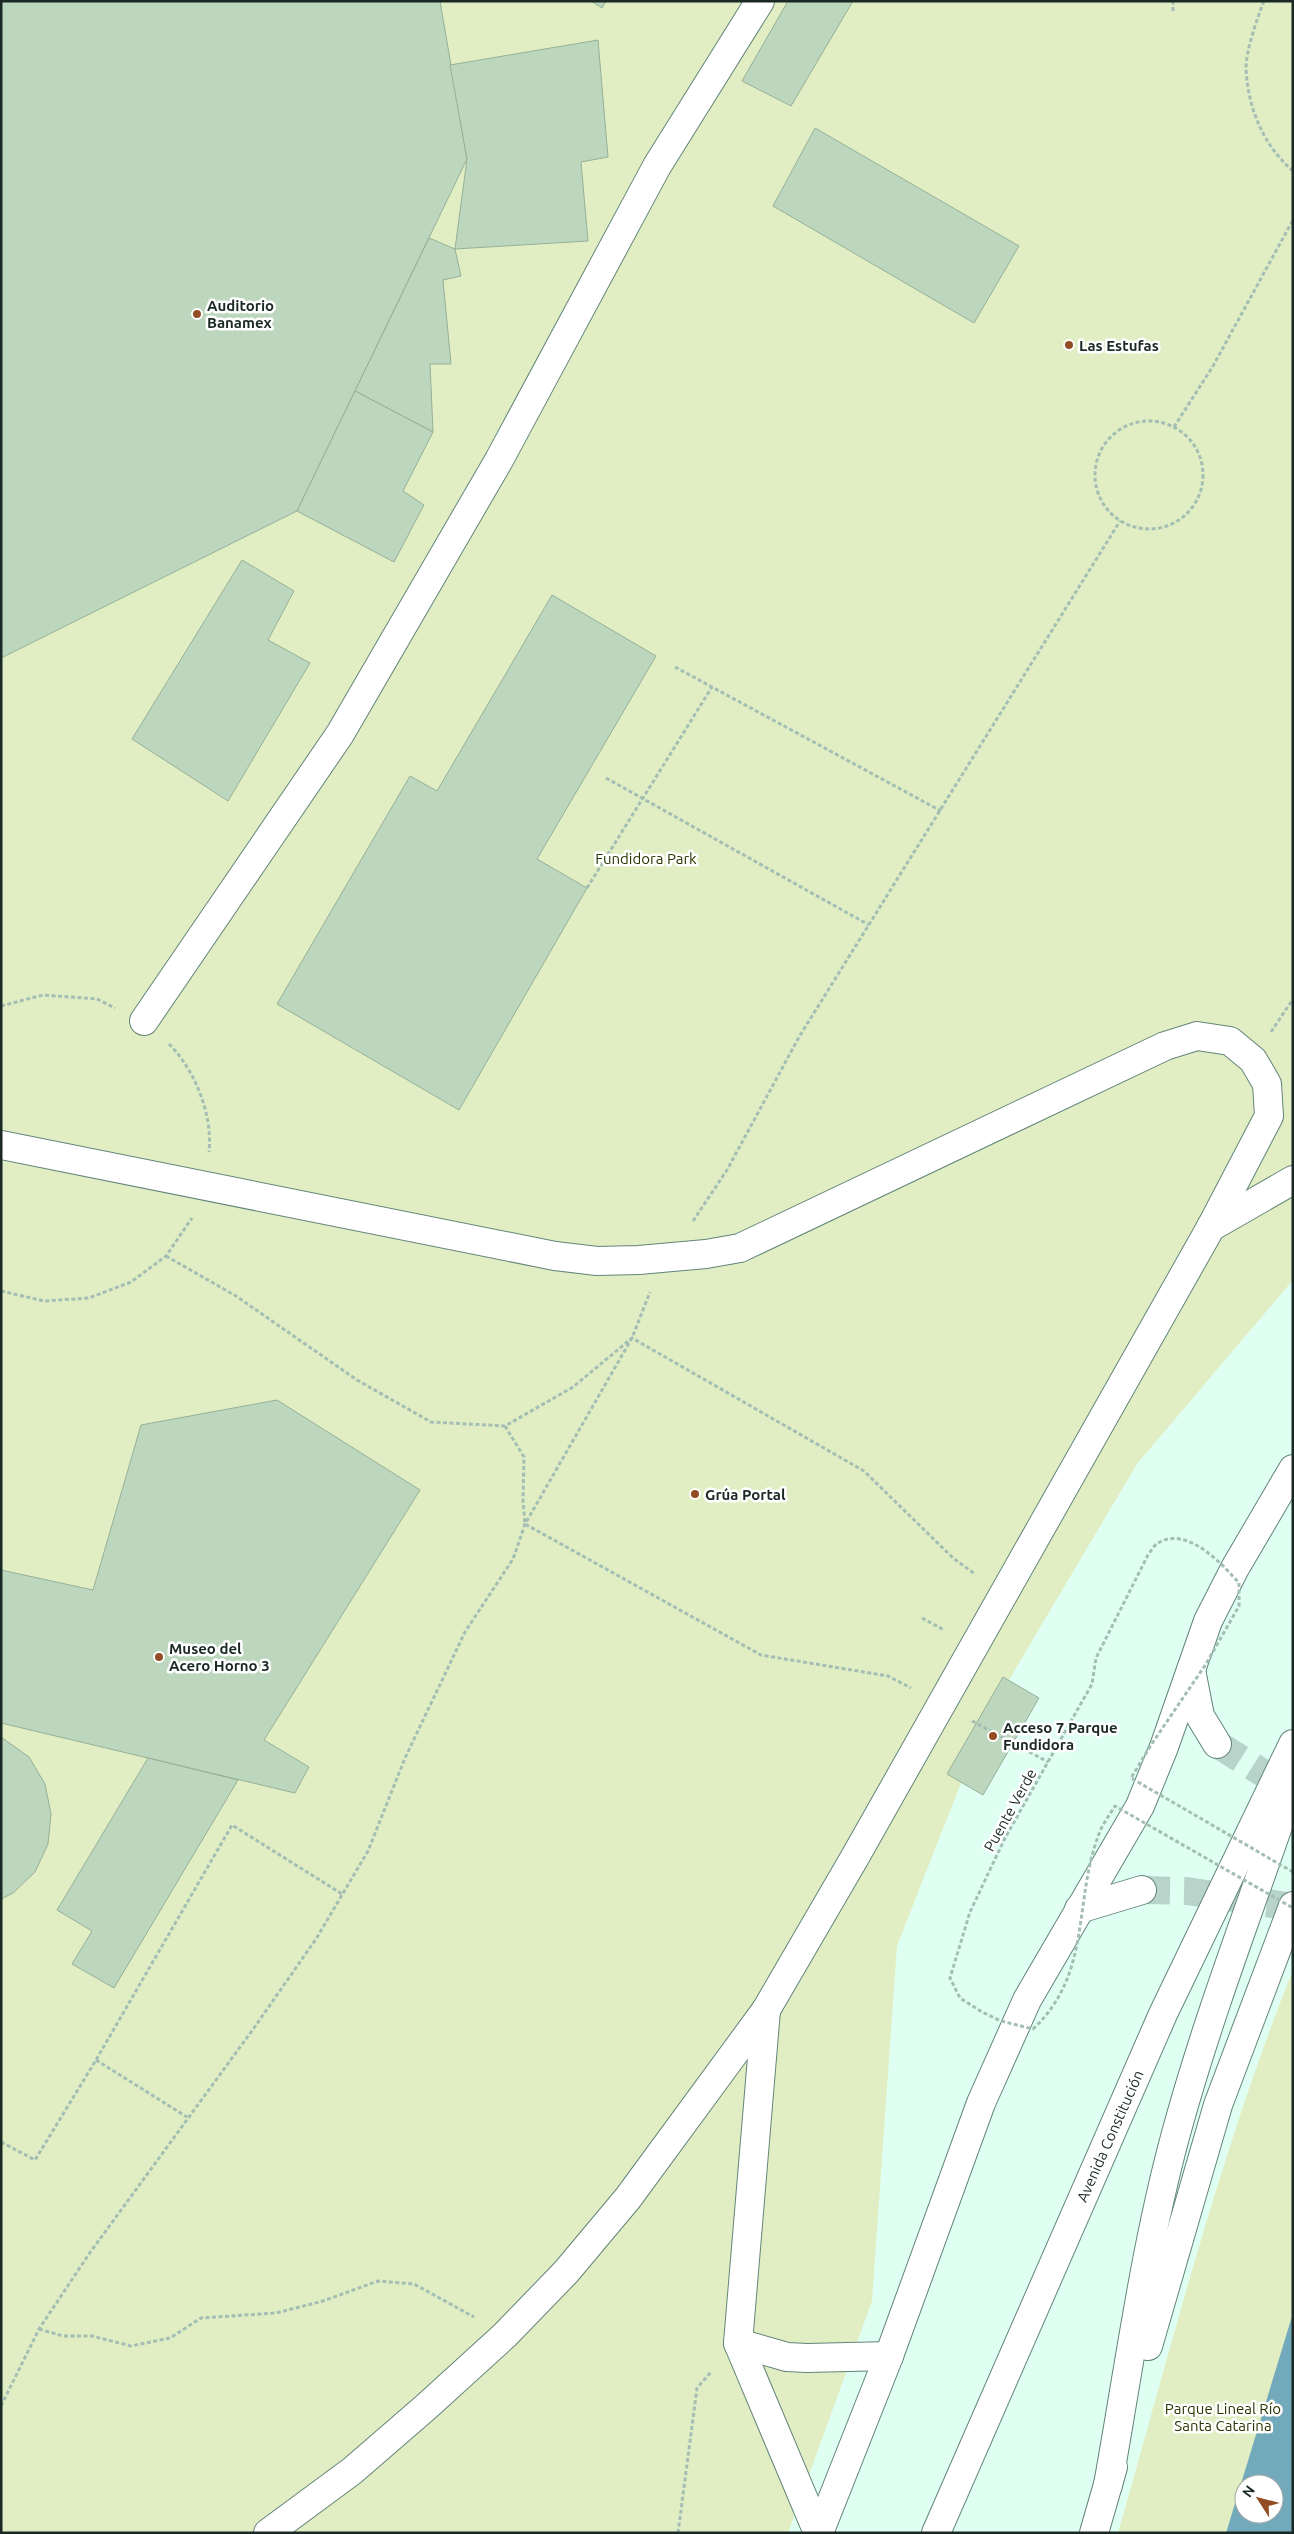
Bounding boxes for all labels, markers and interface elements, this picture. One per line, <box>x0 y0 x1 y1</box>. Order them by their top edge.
place label: Auditorio Banamex <box>207 297 274 331</box>
marker: Auditorio Banamex <box>191 308 203 320</box>
place label: Las Estufas <box>1079 337 1159 354</box>
marker: Las Estufas <box>1063 339 1075 351</box>
park label: Fundidora Park <box>595 850 697 867</box>
place label: Grúa Portal <box>705 1486 786 1503</box>
marker: Grúa Portal <box>689 1488 701 1500</box>
place label: Museo del Acero Horno 3 <box>169 1640 270 1674</box>
marker: Museo del Acero Horno 3 <box>153 1651 165 1663</box>
place label: Acceso 7 Parque Fundidora <box>1003 1719 1118 1753</box>
marker: Acceso 7 Parque Fundidora <box>987 1730 999 1742</box>
street label: Puente Verde <box>980 1766 1040 1854</box>
street label: Avenida Constitución <box>1073 2068 1147 2204</box>
park label: Parque Lineal Río Santa Catarina <box>1165 2400 1281 2434</box>
north arrow <box>1234 2474 1284 2524</box>
text: N <box>1239 2482 1258 2500</box>

